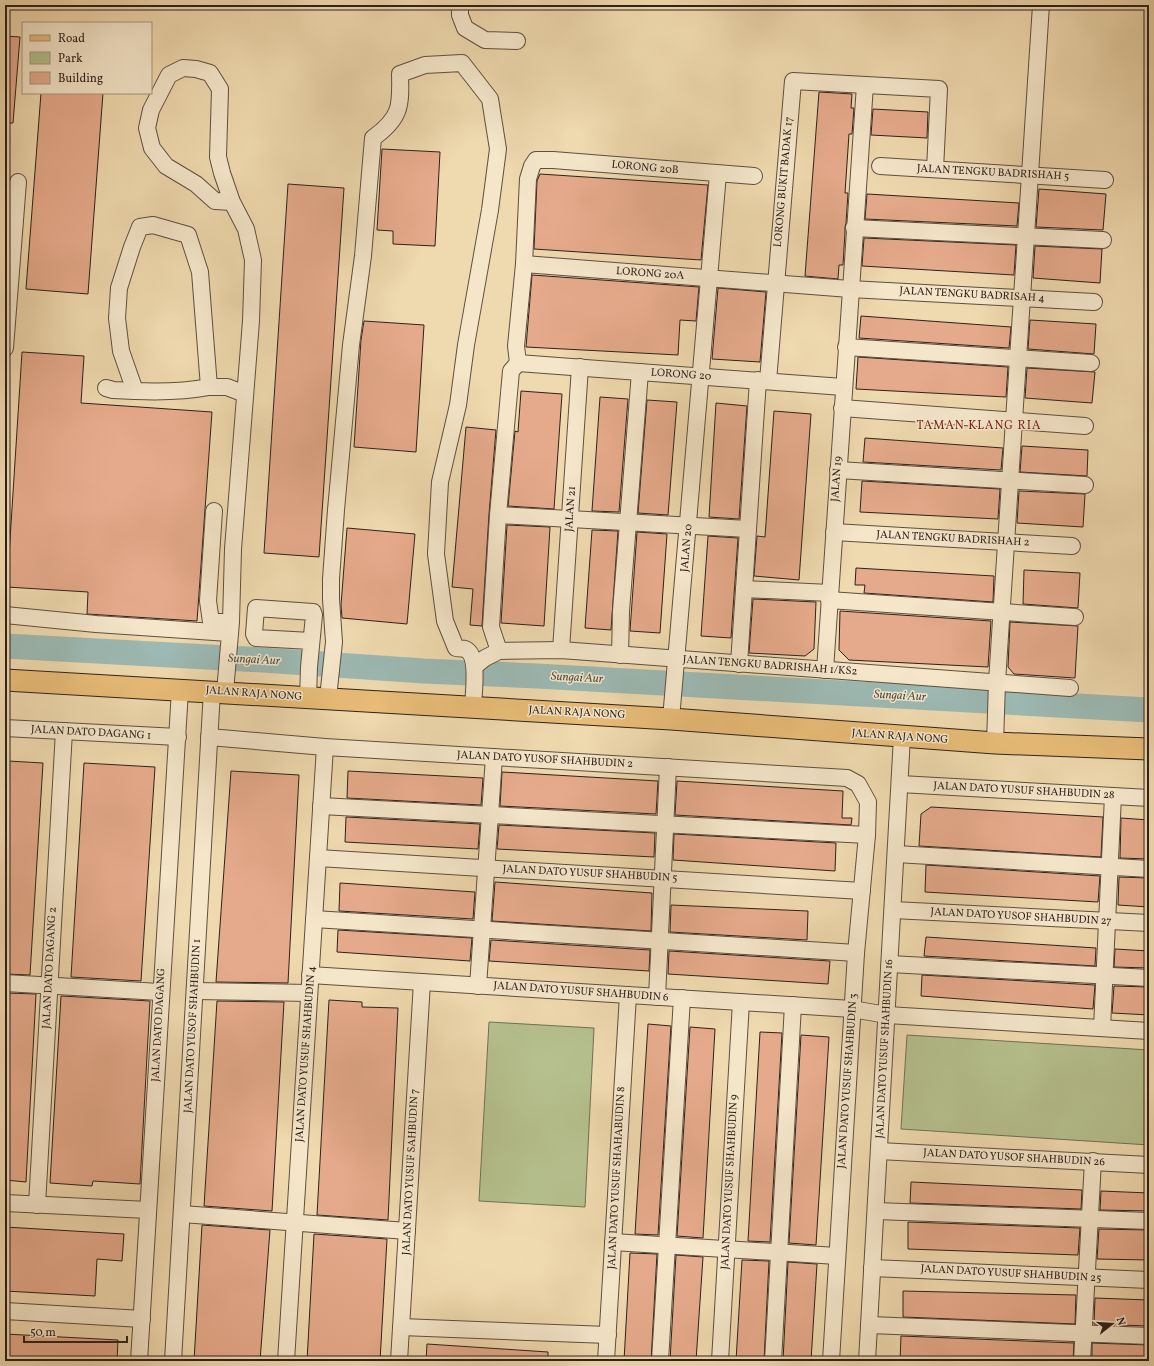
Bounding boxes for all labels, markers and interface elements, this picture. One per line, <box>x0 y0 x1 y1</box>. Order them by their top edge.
legend <box>22 22 152 94</box>
text: Road <box>58 31 85 47</box>
text: Park <box>58 51 83 67</box>
text: Building <box>58 71 103 87</box>
street label: LORONG BUKIT BADAK 17 <box>771 116 797 248</box>
street label: LORONG 20B <box>611 158 679 178</box>
street label: JALAN TENGKU BADRISHAH 5 <box>916 162 1070 184</box>
street label: LORONG 20A <box>615 264 685 284</box>
street label: JALAN TENGKU BADRISAH 4 <box>899 284 1046 306</box>
street label: LORONG 20 <box>650 365 712 385</box>
district label: TAMAN KLANG RIA <box>917 418 1041 434</box>
street label: JALAN 19 <box>828 455 846 502</box>
street label: JALAN 21 <box>562 486 580 532</box>
street label: JALAN 20 <box>677 523 697 573</box>
street label: JALAN TENGKU BADRISHAH 2 <box>876 528 1030 551</box>
water label: Sungai Aur <box>227 651 281 669</box>
street label: JALAN TENGKU BADRISHAH 1/KS2 <box>682 652 858 680</box>
water label: Sungai Aur <box>550 669 604 687</box>
street label: JALAN RAJA NONG <box>205 683 303 705</box>
water label: Sungai Aur <box>873 687 927 705</box>
street label: JALAN RAJA NONG <box>528 703 626 723</box>
street label: JALAN DATO DAGANG 1 <box>30 722 152 744</box>
street label: JALAN RAJA NONG <box>851 726 949 748</box>
street label: JALAN DATO YUSOF SHAHBUDIN 2 <box>457 748 634 772</box>
street label: JALAN DATO YUSUF SHAHBUDIN 28 <box>933 779 1115 803</box>
street label: JALAN DATO YUSUF SHAHBUDIN 5 <box>502 862 678 886</box>
street label: JALAN DATO YUSOF SHAHBUDIN 27 <box>930 905 1112 929</box>
street label: JALAN DATO DAGANG 2 <box>39 907 61 1029</box>
street label: JALAN DATO YUSOF SHAHBUDIN 1 <box>181 938 205 1114</box>
street label: JALAN DATO YUSUF SHAHBUDIN 16 <box>873 958 897 1139</box>
street label: JALAN DATO YUSUF SHAHBUDIN 4 <box>292 965 320 1143</box>
street label: JALAN DATO DAGANG <box>149 968 169 1082</box>
street label: JALAN DATO YUSUF SHAHBUDIN 6 <box>493 978 669 1006</box>
street label: JALAN DATO YUSUF SHAHBUDIN 3 <box>834 993 862 1169</box>
street label: JALAN DATO YUSUF SHAHABUDIN 8 <box>605 1086 629 1270</box>
street label: JALAN DATO YUSUF SAHBUDIN 7 <box>399 1088 423 1256</box>
street label: JALAN DATO YUSUF SHAHBUDIN 9 <box>718 1094 742 1270</box>
street label: JALAN DATO YUSOF SHAHBUDIN 26 <box>923 1146 1106 1170</box>
street label: JALAN DATO YUSUF SHAHBUDIN 25 <box>920 1262 1102 1286</box>
north arrow <box>1092 1304 1132 1344</box>
text: N <box>1112 1315 1128 1328</box>
scale bar <box>24 1318 127 1344</box>
text: 50 m <box>30 1325 56 1341</box>

